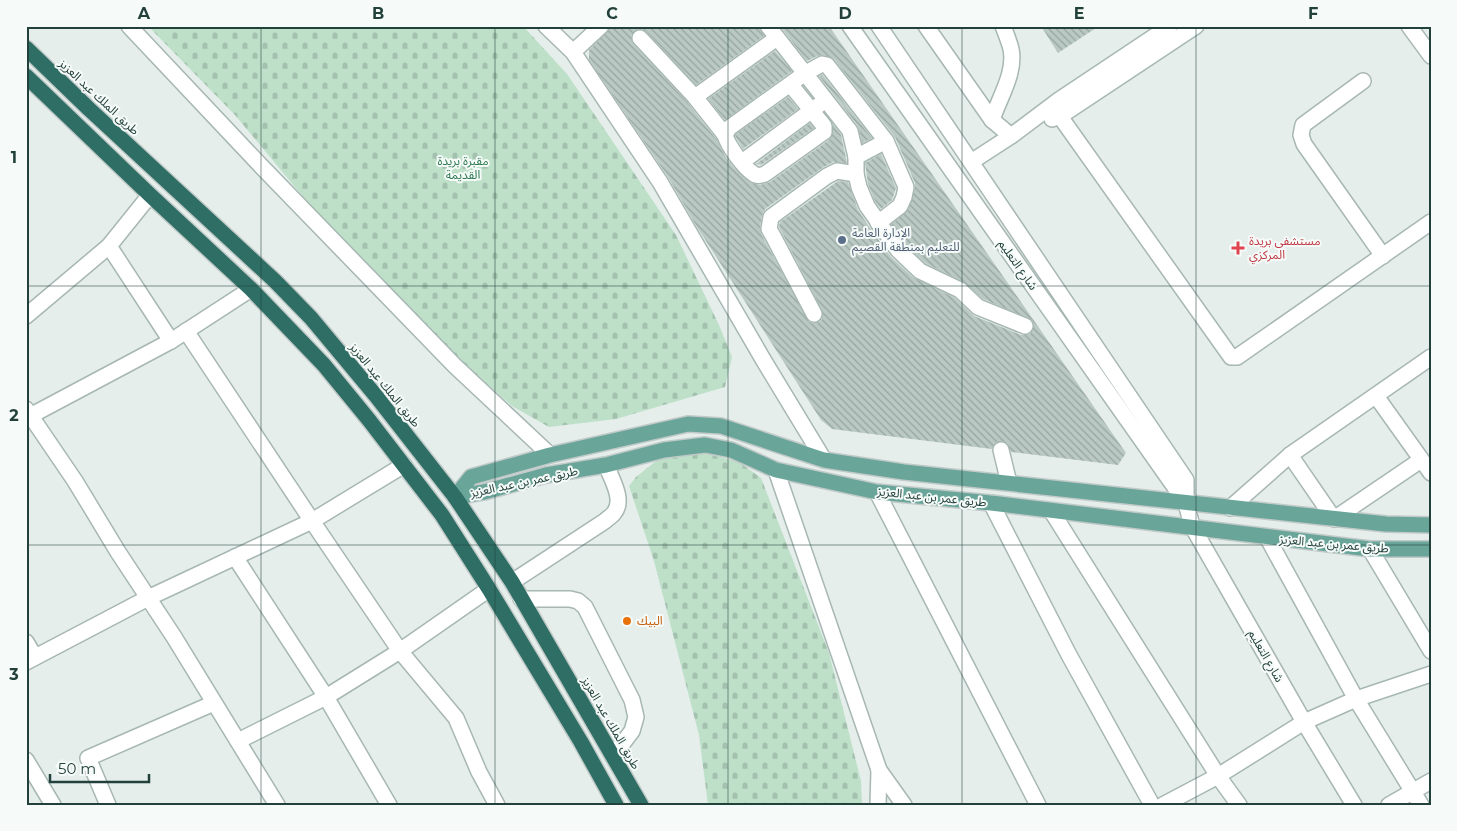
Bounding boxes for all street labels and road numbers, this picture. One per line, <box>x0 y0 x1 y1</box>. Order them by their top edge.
street label: طريق الملك عبد العزيز <box>55 55 143 138</box>
street label: شارع التعليم <box>994 237 1041 294</box>
street label: طريق الملك عبد العزيز <box>345 339 424 431</box>
street label: طريق عمر بن عبد العزيز <box>468 463 579 501</box>
street label: طريق عمر بن عبد العزيز <box>876 483 987 511</box>
street label: طريق عمر بن عبد العزيز <box>1278 531 1389 557</box>
street label: شارع التعليم <box>1244 627 1287 686</box>
street label: طريق الملك عبد العزيز <box>577 673 644 772</box>

